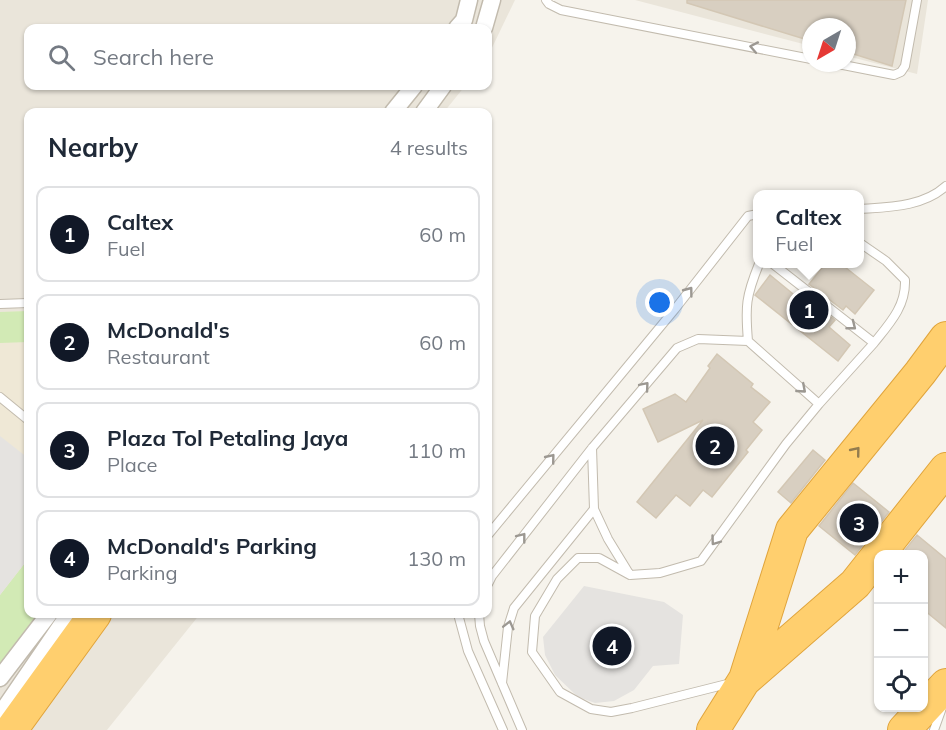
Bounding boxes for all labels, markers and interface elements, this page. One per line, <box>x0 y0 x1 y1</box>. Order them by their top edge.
north arrow <box>802 18 856 72</box>
search box <box>24 24 492 90</box>
icon: search <box>45 41 78 74</box>
one-way arrow <box>749 41 759 54</box>
text: Search here <box>93 43 214 71</box>
text: Nearby <box>48 131 138 164</box>
text: 4 results <box>390 135 468 160</box>
popup <box>753 190 864 268</box>
text: Caltex <box>775 203 842 231</box>
text: Caltex <box>107 208 173 236</box>
text: 1 <box>64 222 76 247</box>
text: 60 m <box>419 222 466 247</box>
text: Fuel <box>775 231 814 256</box>
text: Fuel <box>107 236 145 261</box>
one-way arrow <box>681 287 692 298</box>
your location <box>645 288 674 317</box>
pin: 1 <box>790 288 828 332</box>
text: McDonald's <box>107 316 230 344</box>
one-way arrow <box>845 318 856 329</box>
text: 2 <box>64 330 76 355</box>
text: 60 m <box>419 330 466 355</box>
text: Restaurant <box>107 344 210 369</box>
one-way arrow <box>637 382 648 393</box>
one-way arrow <box>795 382 806 393</box>
text: Plaza Tol Petaling Jaya <box>107 424 348 452</box>
pin: 2 <box>696 424 734 468</box>
text: 3 <box>64 438 76 463</box>
text: 110 m <box>407 438 466 463</box>
one-way arrow <box>849 447 860 458</box>
text: Place <box>107 452 157 477</box>
one-way arrow <box>544 453 555 464</box>
pin: 3 <box>840 500 878 546</box>
text: McDonald's Parking <box>107 532 317 560</box>
one-way arrow <box>515 533 526 544</box>
one-way arrow <box>712 535 723 546</box>
text: 4 <box>64 546 76 571</box>
text: 130 m <box>407 546 466 571</box>
map controls <box>874 550 928 712</box>
button: + <box>874 550 928 604</box>
text: Parking <box>107 560 178 585</box>
button: − <box>874 604 928 658</box>
one-way arrow <box>502 620 515 630</box>
pin: 4 <box>592 624 632 668</box>
button: locate <box>874 658 928 712</box>

